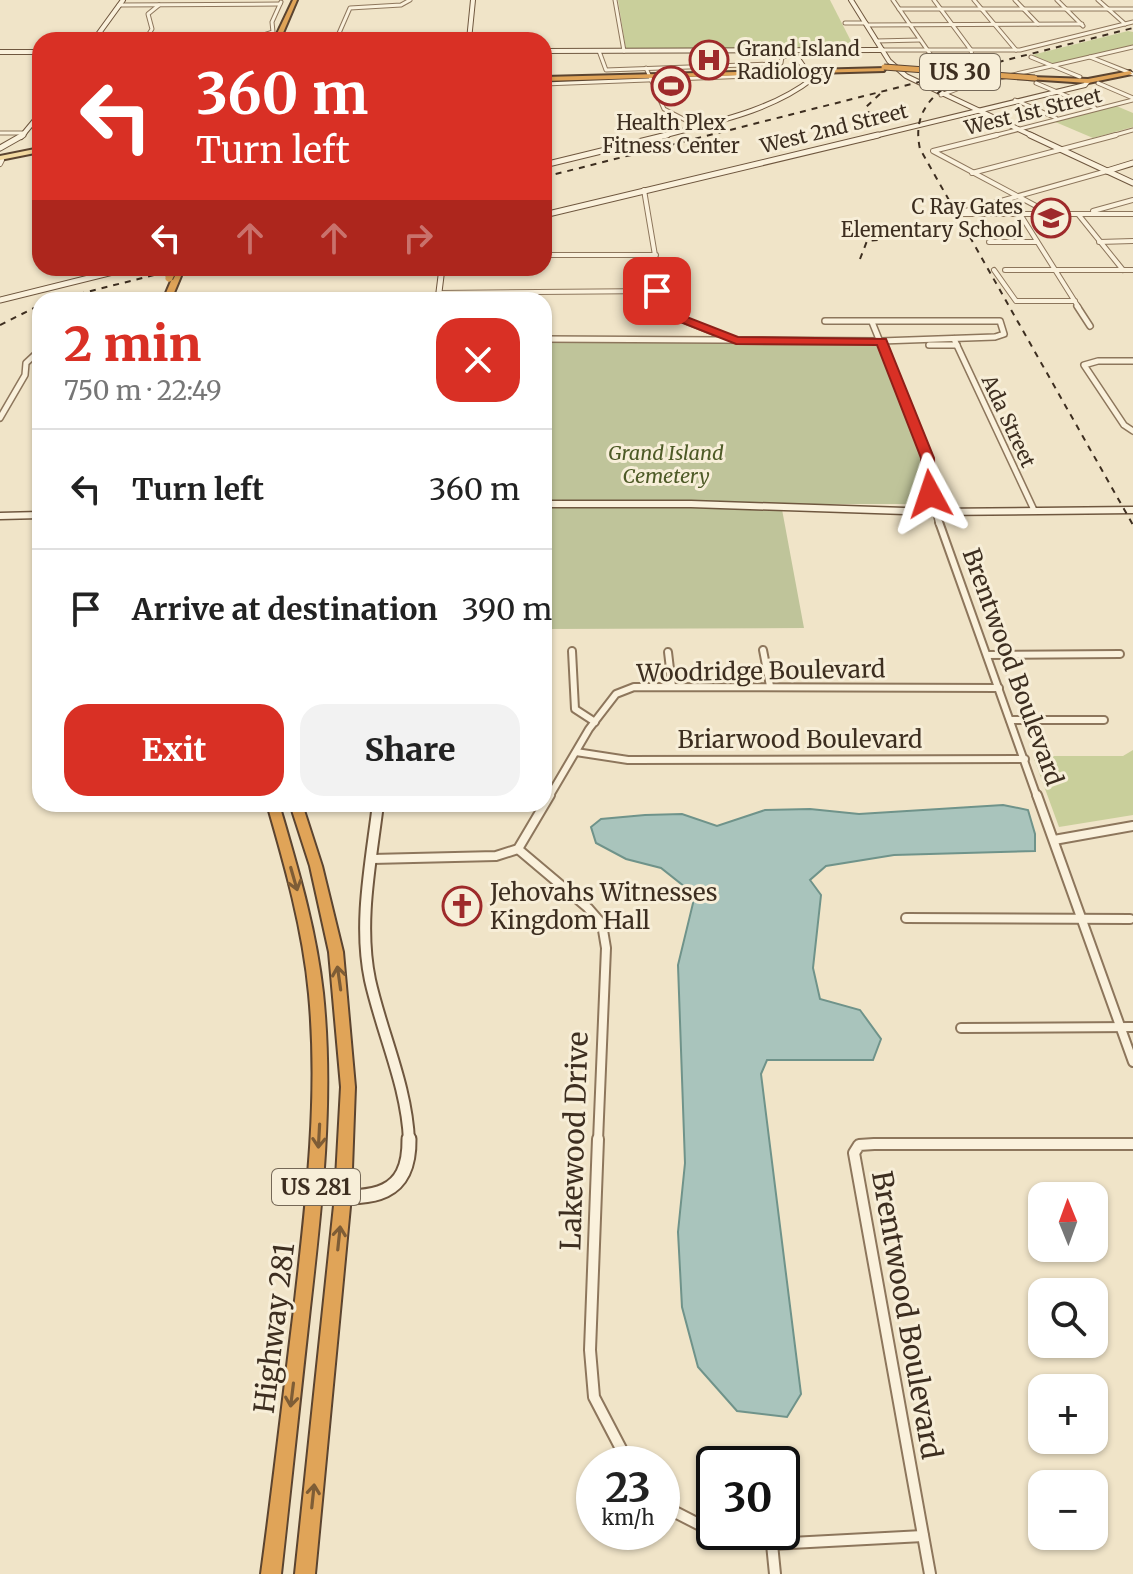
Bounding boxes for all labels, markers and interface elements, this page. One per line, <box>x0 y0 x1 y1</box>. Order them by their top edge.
place label: Grand Island Radiology <box>737 36 860 84</box>
hospital icon: Grand Island Radiology <box>688 39 730 81</box>
road number: US 30 <box>920 54 1000 90</box>
text: 360 m <box>196 59 368 129</box>
icon: left <box>64 64 168 168</box>
sports icon: Health Plex Fitness Center <box>650 65 692 107</box>
street label: West 1st Street <box>961 82 1104 140</box>
street label: West 2nd Street <box>757 98 911 159</box>
place label: Health Plex Fitness Center <box>602 110 740 158</box>
text: Turn left <box>196 128 350 173</box>
place label: C Ray Gates Elementary School <box>841 194 1023 242</box>
school or university icon: C Ray Gates Elementary School <box>1030 197 1072 239</box>
icon: left <box>144 216 188 260</box>
icon: ahead <box>228 216 272 260</box>
icon: ahead <box>312 216 356 260</box>
icon: right <box>396 216 440 260</box>
pin <box>623 257 691 325</box>
icon: arrive <box>635 269 679 313</box>
text: 2 min <box>64 314 201 374</box>
button: close <box>436 318 520 402</box>
street label: Ada Street <box>976 370 1041 471</box>
text: 750 m · 22:49 <box>64 374 222 407</box>
park label: Grand Island Cemetery <box>608 440 724 488</box>
position arrow <box>888 452 972 536</box>
icon: left <box>64 467 108 511</box>
text: Turn left <box>132 470 264 508</box>
text: 360 m <box>429 470 520 508</box>
street label: Brentwood Boulevard <box>956 544 1070 790</box>
icon: arrive <box>64 587 108 631</box>
text: Arrive at destination <box>132 590 438 628</box>
text: 390 m <box>462 590 552 628</box>
street label: Woodridge Boulevard <box>635 653 886 689</box>
button: Exit <box>64 704 284 796</box>
button: Share <box>300 704 520 796</box>
street label: Briarwood Boulevard <box>677 724 923 755</box>
one-way arrow <box>287 865 302 891</box>
place label: Jehovahs Witnesses Kingdom Hall <box>489 877 717 936</box>
church icon: Jehovahs Witnesses Kingdom Hall <box>441 885 483 927</box>
one-way arrow <box>331 966 346 992</box>
street label: Lakewood Drive <box>552 1031 596 1251</box>
one-way arrow <box>311 1122 326 1149</box>
street label: Brentwood Boulevard <box>864 1168 950 1462</box>
road number: US 281 <box>272 1169 360 1205</box>
north arrow <box>1028 1182 1108 1262</box>
map controls <box>1028 1182 1108 1550</box>
one-way arrow <box>331 1225 346 1252</box>
street label: Highway 281 <box>246 1241 302 1415</box>
button: search <box>1028 1278 1108 1358</box>
button: + <box>1028 1374 1108 1454</box>
one-way arrow <box>285 1381 300 1408</box>
speed limit sign: 30 <box>696 1446 800 1550</box>
text: 23 <box>605 1463 651 1513</box>
button: − <box>1028 1470 1108 1550</box>
one-way arrow <box>305 1483 320 1510</box>
text: km/h <box>602 1505 654 1530</box>

